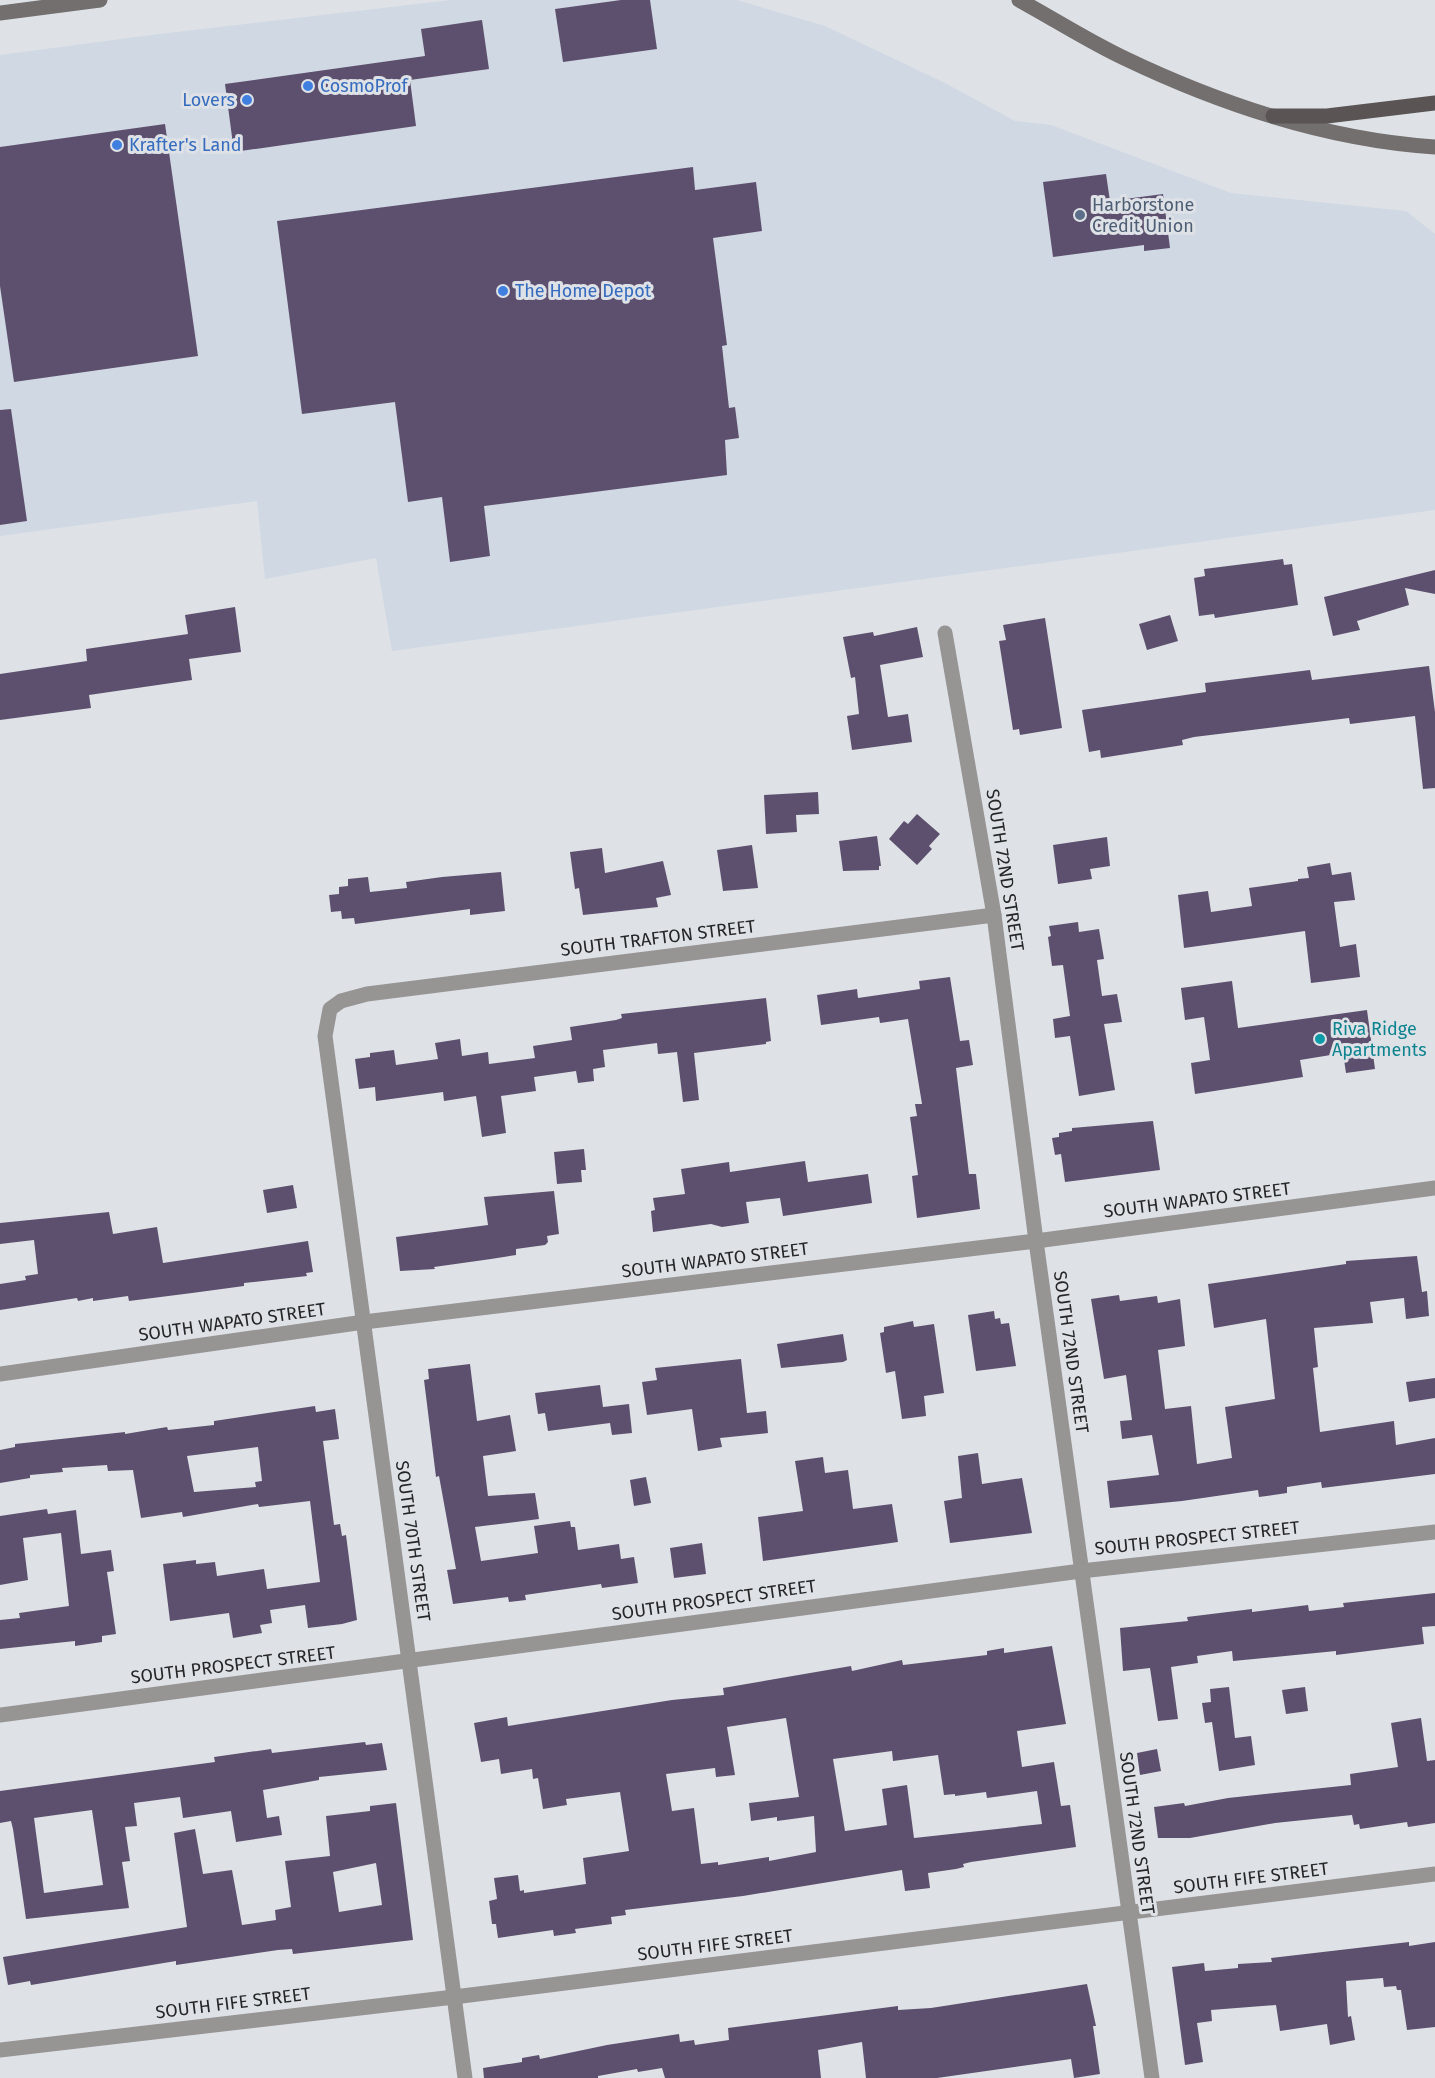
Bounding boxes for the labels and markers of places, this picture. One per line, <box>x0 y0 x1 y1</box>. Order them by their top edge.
place label: CosmoProf <box>320 75 410 97</box>
marker: CosmoProf <box>301 79 315 93</box>
place label: Lovers <box>182 89 235 111</box>
marker: Lovers <box>240 93 254 107</box>
place label: Krafter's Land <box>129 134 242 156</box>
marker: Krafter's Land <box>110 138 124 152</box>
place label: Harborstone Credit Union <box>1092 194 1194 237</box>
marker: Harborstone Credit Union <box>1073 208 1087 222</box>
place label: The Home Depot <box>515 280 652 302</box>
marker: The Home Depot <box>496 284 510 298</box>
place label: Riva Ridge Apartments <box>1332 1018 1427 1061</box>
marker: Riva Ridge Apartments <box>1313 1032 1327 1046</box>

